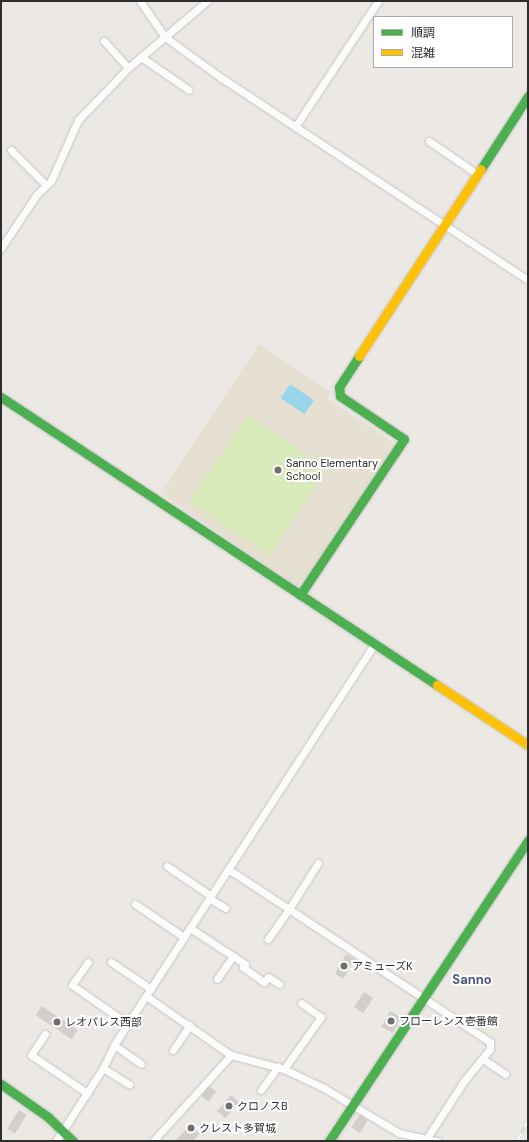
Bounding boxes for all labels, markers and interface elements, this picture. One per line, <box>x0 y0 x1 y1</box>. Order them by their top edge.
legend <box>373 16 513 68</box>
text: 順調 <box>411 25 435 41</box>
text: 混雑 <box>411 45 435 61</box>
place label: Sanno Elementary School <box>286 457 378 483</box>
marker: Sanno Elementary School <box>273 465 283 475</box>
place label: アミューズK <box>352 959 413 973</box>
marker: アミューズK <box>339 961 349 971</box>
district label: Sanno <box>452 972 492 988</box>
place label: フローレンス壱番館 <box>399 1014 498 1028</box>
place label: レオパレス西部 <box>65 1015 142 1029</box>
marker: フローレンス壱番館 <box>386 1016 396 1026</box>
marker: レオパレス西部 <box>52 1017 62 1027</box>
place label: クロノスB <box>237 1099 288 1113</box>
marker: クロノスB <box>224 1101 234 1111</box>
place label: クレスト多賀城 <box>199 1121 276 1135</box>
marker: クレスト多賀城 <box>186 1123 196 1133</box>

